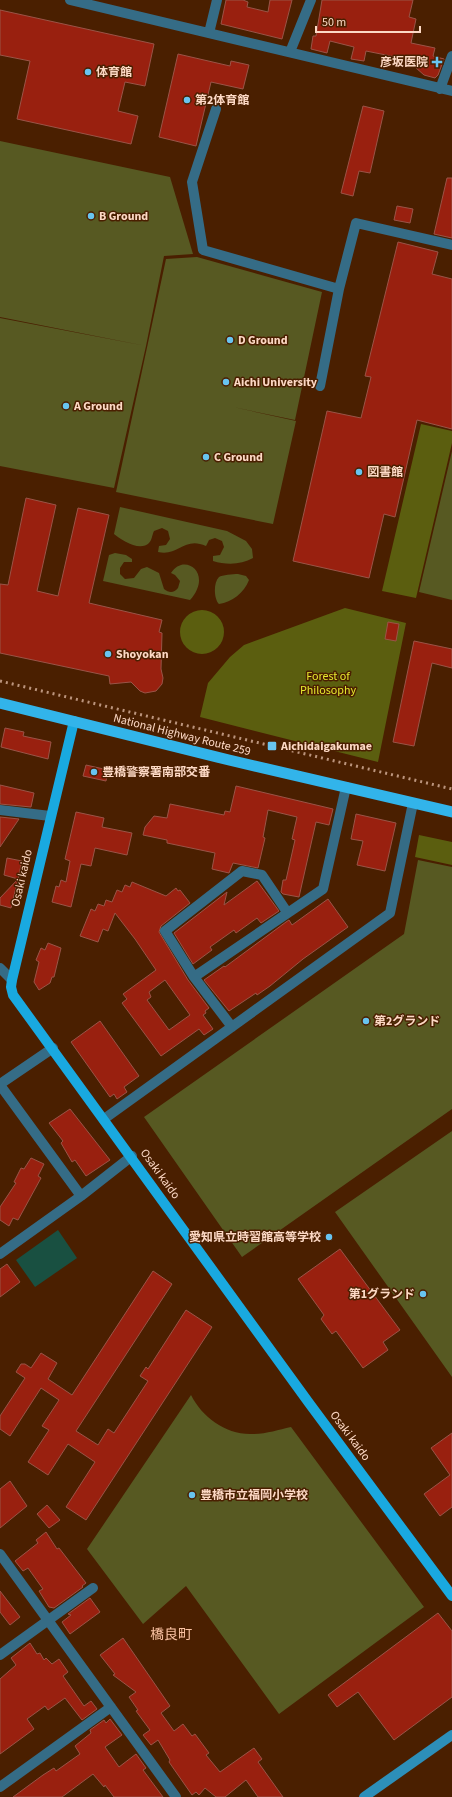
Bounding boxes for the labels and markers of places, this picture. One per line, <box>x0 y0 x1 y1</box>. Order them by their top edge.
place label: 彦坂医院 <box>380 54 428 71</box>
marker: 彦坂医院 <box>431 56 443 68</box>
place label: 体育館 <box>96 64 132 81</box>
marker: 体育館 <box>83 67 93 77</box>
place label: 第2体育館 <box>195 92 249 109</box>
marker: 第2体育館 <box>182 95 192 105</box>
place label: B Ground <box>99 208 148 225</box>
marker: B Ground <box>86 211 96 221</box>
place label: D Ground <box>238 332 288 349</box>
marker: D Ground <box>225 335 235 345</box>
place label: Aichi University <box>233 374 318 391</box>
marker: Aichi University <box>221 377 231 387</box>
place label: A Ground <box>73 398 123 415</box>
marker: A Ground <box>61 401 71 411</box>
place label: C Ground <box>214 449 263 466</box>
marker: C Ground <box>201 452 211 462</box>
place label: 図書館 <box>367 464 403 481</box>
marker: 図書館 <box>354 467 364 477</box>
place label: Shoyokan <box>116 646 169 663</box>
marker: Shoyokan <box>103 649 113 659</box>
place label: Aichidaigakumae <box>280 738 372 755</box>
marker: Aichidaigakumae <box>266 740 278 752</box>
place label: 豊橋警察署南部交番 <box>102 764 211 781</box>
marker: 豊橋警察署南部交番 <box>89 767 99 777</box>
place label: 第2グランド <box>374 1013 440 1030</box>
marker: 第2グランド <box>361 1016 371 1026</box>
place label: 愛知県立時習館高等学校 <box>189 1229 321 1246</box>
marker: 愛知県立時習館高等学校 <box>324 1232 334 1242</box>
place label: 第1グランド <box>349 1286 415 1303</box>
marker: 第1グランド <box>418 1289 428 1299</box>
place label: 豊橋市立福岡小学校 <box>200 1487 308 1504</box>
marker: 豊橋市立福岡小学校 <box>187 1490 197 1500</box>

